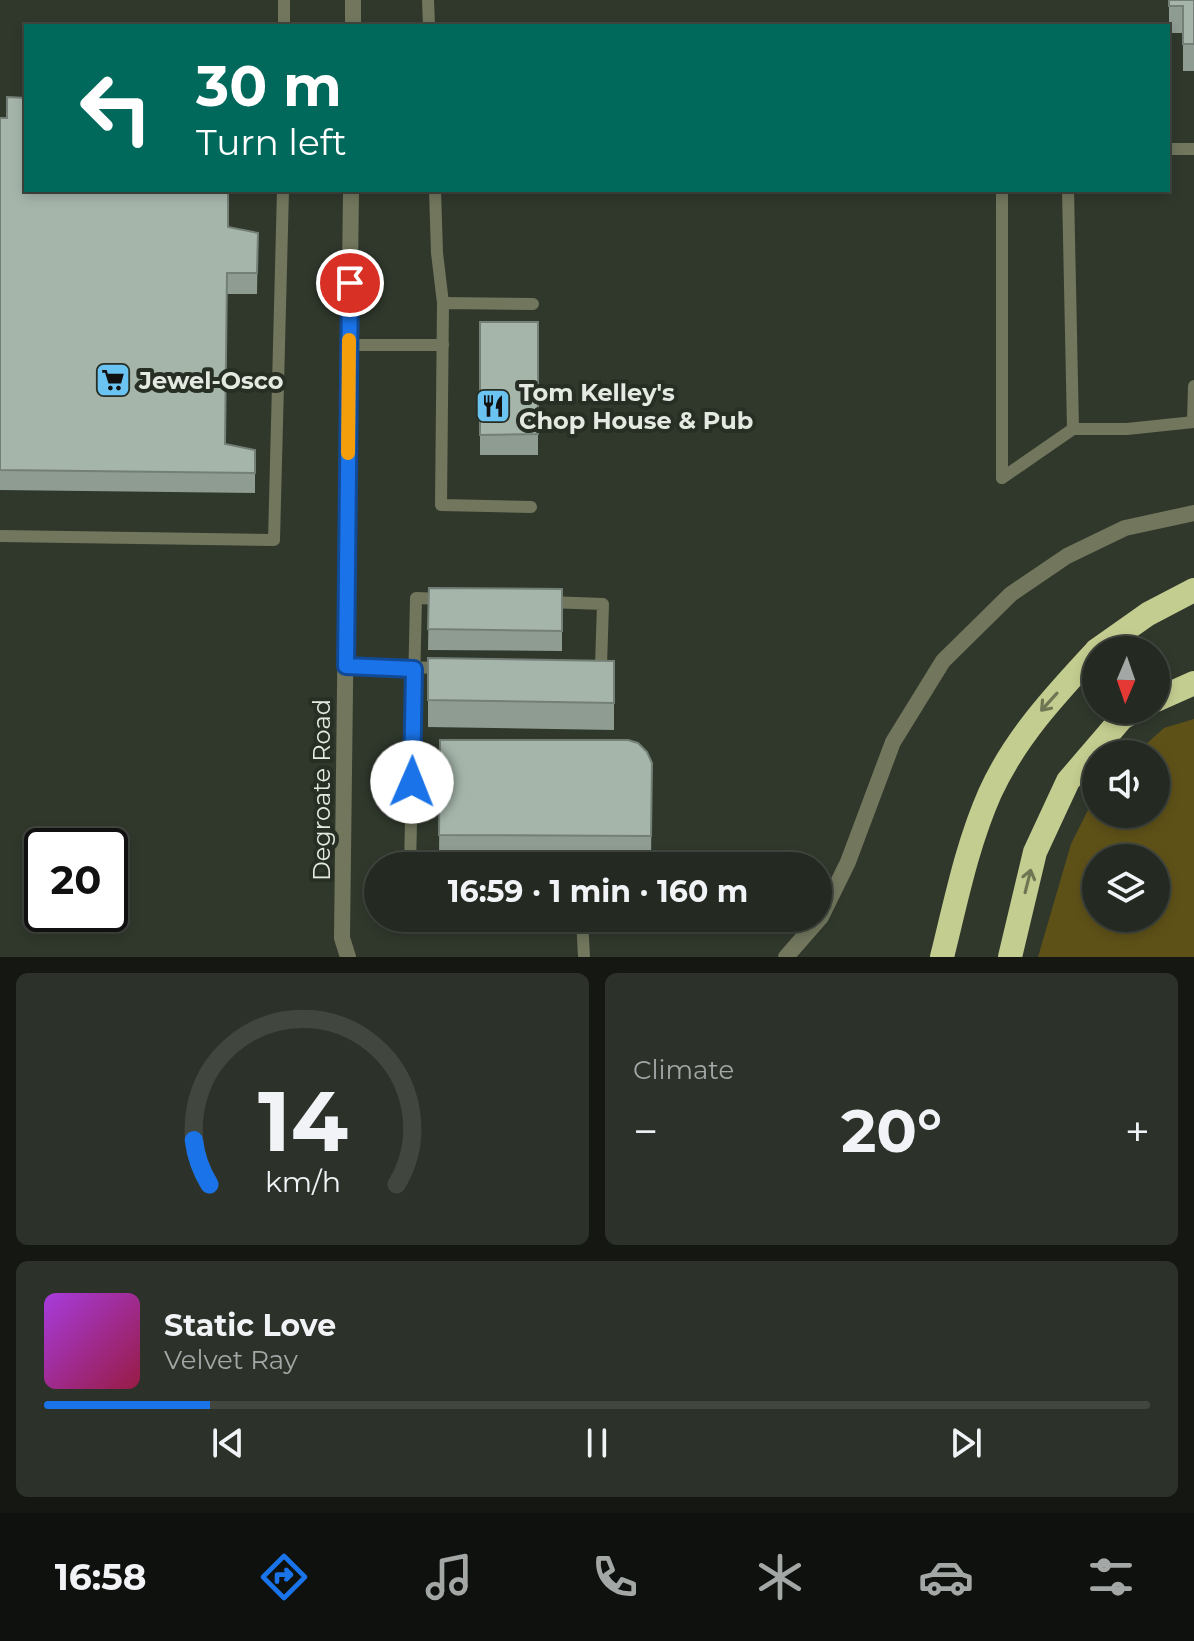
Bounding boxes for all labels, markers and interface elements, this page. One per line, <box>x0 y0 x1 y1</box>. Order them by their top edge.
text: 30 m <box>196 52 342 120</box>
icon: left <box>64 56 168 160</box>
text: Turn left <box>196 120 347 164</box>
pin <box>316 249 384 317</box>
icon: arrive <box>328 261 372 305</box>
supermarket icon: Jewel-Osco <box>94 361 132 399</box>
place label: Jewel-Osco <box>138 366 283 395</box>
place label: Tom Kelley's Chop House & Pub <box>519 378 753 435</box>
restaurant icon: Tom Kelley's Chop House & Pub <box>474 387 512 425</box>
north arrow <box>1082 636 1170 724</box>
map controls <box>1082 636 1170 932</box>
one-way arrow <box>1041 691 1059 711</box>
street label: Degroate Road <box>307 699 336 881</box>
position arrow <box>370 740 454 824</box>
button: sound <box>1082 740 1170 828</box>
speed limit sign: 20 <box>24 828 128 932</box>
button: layers <box>1082 844 1170 932</box>
one-way arrow <box>1021 869 1036 895</box>
text: 16:59 · 1 min · 160 m <box>448 873 748 910</box>
text: Climate <box>633 1054 734 1086</box>
text: 14 <box>258 1070 347 1172</box>
text: 20° <box>841 1094 942 1167</box>
text: − <box>633 1104 658 1158</box>
text: + <box>1125 1104 1150 1158</box>
text: km/h <box>264 1164 341 1199</box>
text: Static Love <box>164 1307 336 1344</box>
text: Velvet Ray <box>164 1344 298 1376</box>
icon: previous <box>206 1421 250 1465</box>
icon: pause <box>575 1421 619 1465</box>
icon: next <box>944 1421 988 1465</box>
icon: directions <box>256 1549 312 1605</box>
icon: music <box>421 1549 477 1605</box>
icon: phone <box>587 1549 643 1605</box>
icon: climate <box>752 1549 808 1605</box>
icon: car <box>918 1549 974 1605</box>
icon: filters <box>1083 1549 1139 1605</box>
text: 16:58 <box>55 1555 146 1599</box>

